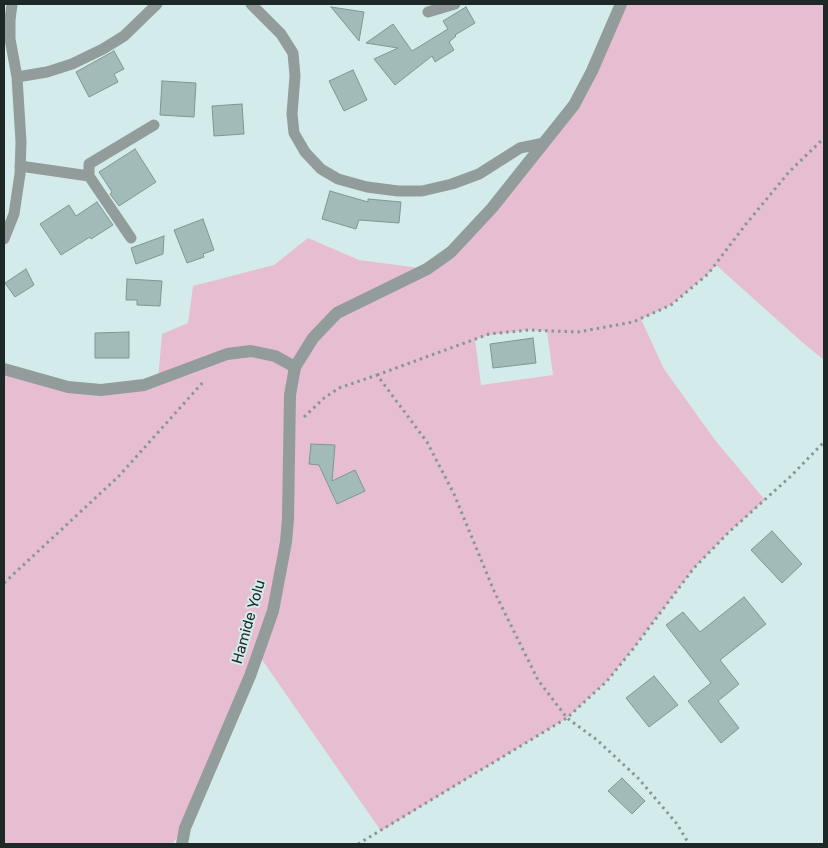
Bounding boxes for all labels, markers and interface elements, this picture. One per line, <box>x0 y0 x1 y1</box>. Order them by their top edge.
street label: Hamide Yolu <box>228 578 270 666</box>

